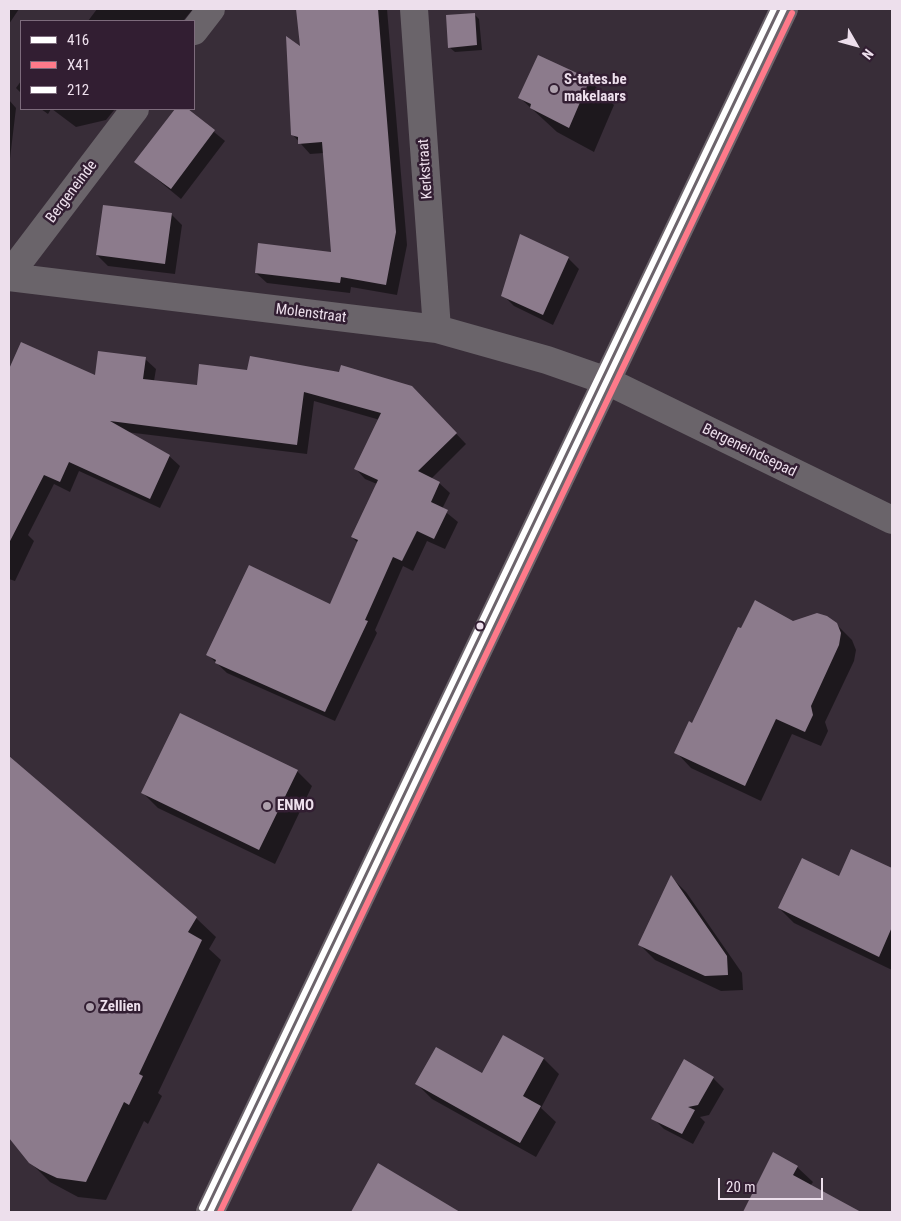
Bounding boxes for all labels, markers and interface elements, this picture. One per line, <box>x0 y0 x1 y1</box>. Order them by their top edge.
legend <box>20 20 195 110</box>
north arrow <box>831 20 881 70</box>
text: 416 <box>67 31 89 49</box>
text: N <box>859 46 877 63</box>
text: X41 <box>67 56 90 74</box>
place label: S-tates.be makelaars <box>564 71 627 106</box>
text: 212 <box>67 81 89 99</box>
marker: S-tates.be makelaars <box>548 83 560 95</box>
street label: Kerkstraat <box>415 138 437 200</box>
street label: Bergeneinde <box>43 157 101 227</box>
street label: Molenstraat <box>275 301 347 327</box>
street label: Bergeneindsepad <box>699 420 799 482</box>
unlabelled marker <box>475 621 485 631</box>
place label: ENMO <box>277 797 314 815</box>
marker: ENMO <box>261 800 273 812</box>
place label: Zellien <box>100 998 141 1016</box>
marker: Zellien <box>84 1001 96 1013</box>
scale bar <box>721 1168 826 1200</box>
text: 20 m <box>726 1178 756 1196</box>

